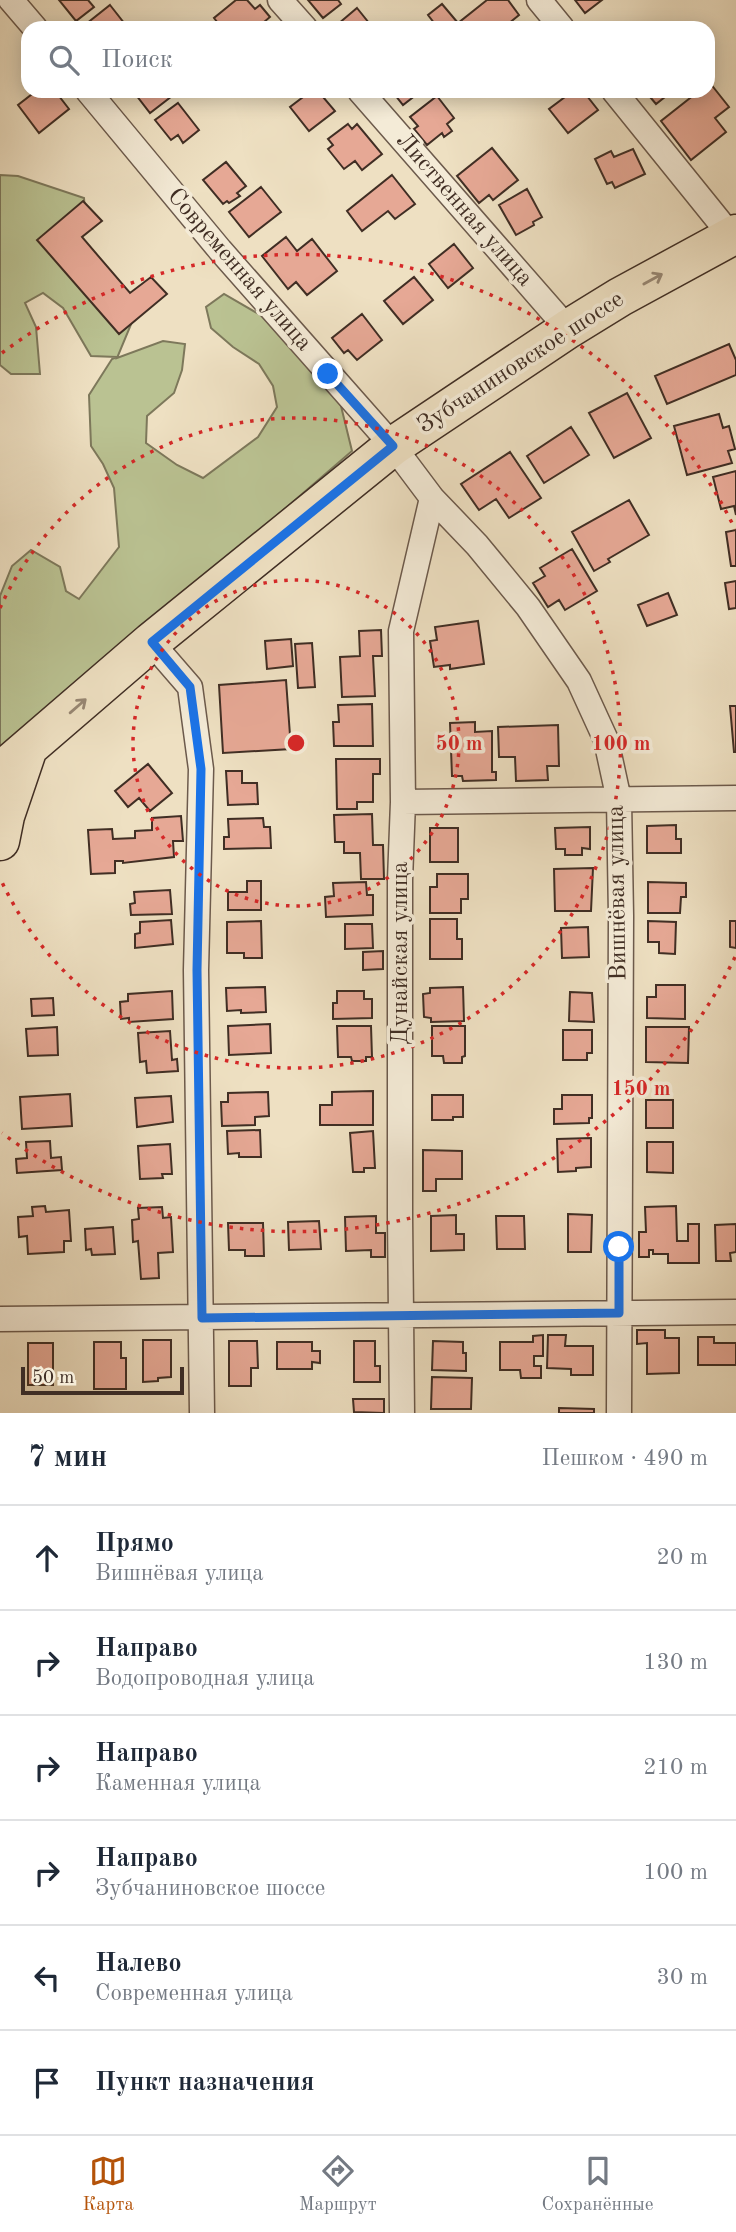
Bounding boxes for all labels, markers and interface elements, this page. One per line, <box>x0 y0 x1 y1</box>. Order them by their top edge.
search box <box>21 21 715 98</box>
icon: search <box>45 41 83 79</box>
text: Поиск <box>101 47 173 73</box>
street label: Лиственная улица <box>391 129 537 291</box>
street label: Современная улица <box>162 184 316 356</box>
one-way arrow <box>643 272 663 286</box>
street label: Зубчаниновское шоссе <box>414 287 628 439</box>
route end <box>312 358 343 389</box>
one-way arrow <box>69 698 87 714</box>
centre of rings <box>284 731 308 755</box>
text: 50 m <box>435 734 483 755</box>
text: 100 m <box>591 734 651 755</box>
street label: Вишнёвая улица <box>604 805 632 981</box>
street label: Дунайская улица <box>389 861 413 1045</box>
text: 150 m <box>611 1079 671 1100</box>
route start <box>603 1231 634 1262</box>
scale bar <box>21 1364 184 1396</box>
text: 50 m <box>32 1369 74 1388</box>
text: 7 мин <box>28 1443 107 1473</box>
text: Пешком · 490 m <box>542 1447 708 1470</box>
text: Прямо <box>95 1531 174 1557</box>
icon: ahead <box>28 1539 66 1577</box>
text: 20 m <box>657 1546 708 1569</box>
text: Вишнёвая улица <box>95 1562 264 1585</box>
text: Направо <box>95 1636 198 1662</box>
icon: right <box>28 1644 66 1682</box>
text: 130 m <box>643 1651 708 1674</box>
text: Водопроводная улица <box>95 1667 315 1690</box>
text: Направо <box>95 1741 198 1767</box>
icon: right <box>28 1749 66 1787</box>
text: 210 m <box>643 1756 708 1779</box>
text: Каменная улица <box>95 1772 261 1795</box>
text: Направо <box>95 1846 198 1872</box>
icon: right <box>28 1854 66 1892</box>
text: 100 m <box>643 1861 708 1884</box>
text: Зубчаниновское шоссе <box>95 1877 325 1900</box>
text: Налево <box>95 1951 182 1977</box>
icon: left <box>28 1959 66 1997</box>
text: 30 m <box>657 1966 708 1989</box>
text: Современная улица <box>95 1982 293 2005</box>
icon: arrive <box>28 2064 66 2102</box>
text: Пункт назначения <box>95 2070 314 2096</box>
tab: Карта <box>82 2152 134 2217</box>
tab: Маршрут <box>299 2152 377 2217</box>
tab: Сохранённые <box>542 2152 654 2217</box>

